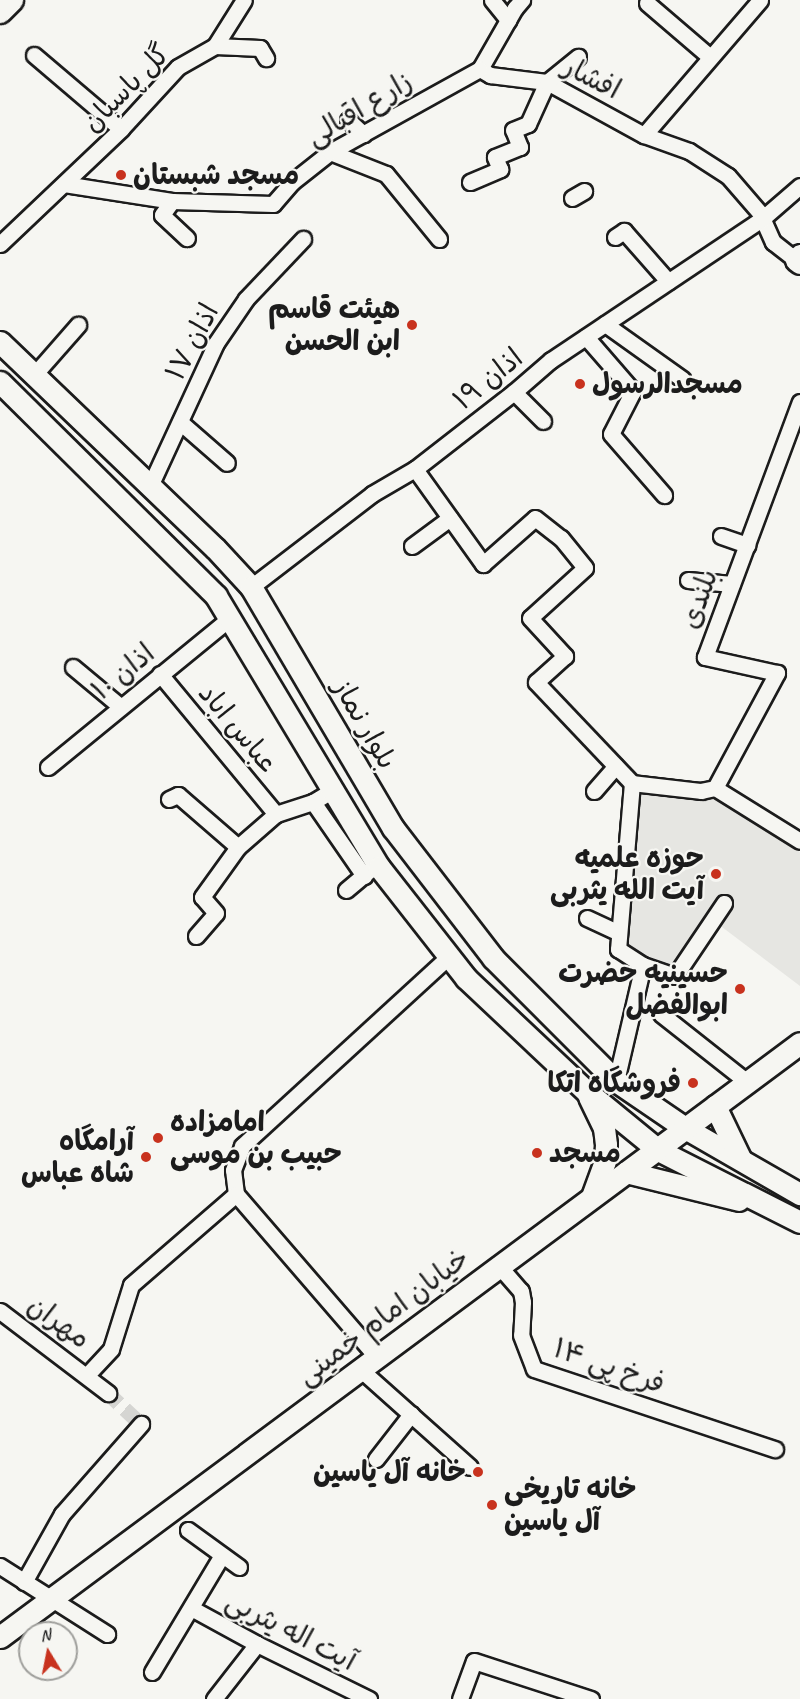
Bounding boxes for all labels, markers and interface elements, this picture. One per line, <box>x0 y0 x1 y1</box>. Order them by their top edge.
street label: گل پاسبان <box>75 37 177 139</box>
street label: افشار <box>558 49 626 107</box>
street label: زارع اقبالی <box>300 64 418 154</box>
place label: مسجد شبستان <box>133 158 299 192</box>
marker: مسجد شبستان <box>114 168 128 182</box>
place label: هیئت قاسم ابن الحسن <box>268 292 400 358</box>
street label: اذان ۱۷ <box>158 298 226 386</box>
marker: هیئت قاسم ابن الحسن <box>405 318 419 332</box>
street label: اذان ۱۹ <box>446 341 530 417</box>
place label: مسجدالرسول <box>592 367 743 401</box>
marker: مسجدالرسول <box>573 377 587 391</box>
street label: بلندی <box>673 565 725 633</box>
street label: اذان ۱۰ <box>85 637 161 707</box>
street label: بلوار نماز <box>326 673 404 775</box>
street label: عباس اباد <box>191 677 285 779</box>
place label: حوزه علمیه آیت الله یثربی <box>550 841 704 907</box>
marker: حوزه علمیه آیت الله یثربی <box>709 867 723 881</box>
place label: حسینیه حضرت ابوالفضل <box>558 956 728 1022</box>
marker: حسینیه حضرت ابوالفضل <box>733 982 747 996</box>
place label: فروشگاه اتکا <box>547 1066 681 1100</box>
marker: فروشگاه اتکا <box>686 1076 700 1090</box>
place label: امامزاده حبیب بن موسی <box>170 1105 342 1171</box>
place label: آرامگاه شاه عباس <box>21 1124 134 1190</box>
marker: امامزاده حبیب بن موسی <box>151 1131 165 1145</box>
place label: مسجد <box>549 1136 621 1170</box>
marker: مسجد <box>530 1146 544 1160</box>
marker: آرامگاه شاه عباس <box>139 1150 153 1164</box>
street label: خیابان امام خمینی <box>290 1241 476 1393</box>
street label: مهران <box>21 1288 97 1356</box>
street label: فرخ پی ۱۴ <box>549 1331 669 1401</box>
place label: خانه آل یاسین <box>313 1455 466 1489</box>
marker: خانه آل یاسین <box>471 1465 485 1479</box>
place label: خانه تاریخی آل یاسین <box>504 1472 636 1538</box>
marker: خانه تاریخی آل یاسین <box>485 1498 499 1512</box>
street label: آیت اله یثربی <box>220 1584 362 1678</box>
north arrow <box>18 1621 78 1681</box>
text: N <box>39 1625 52 1646</box>

